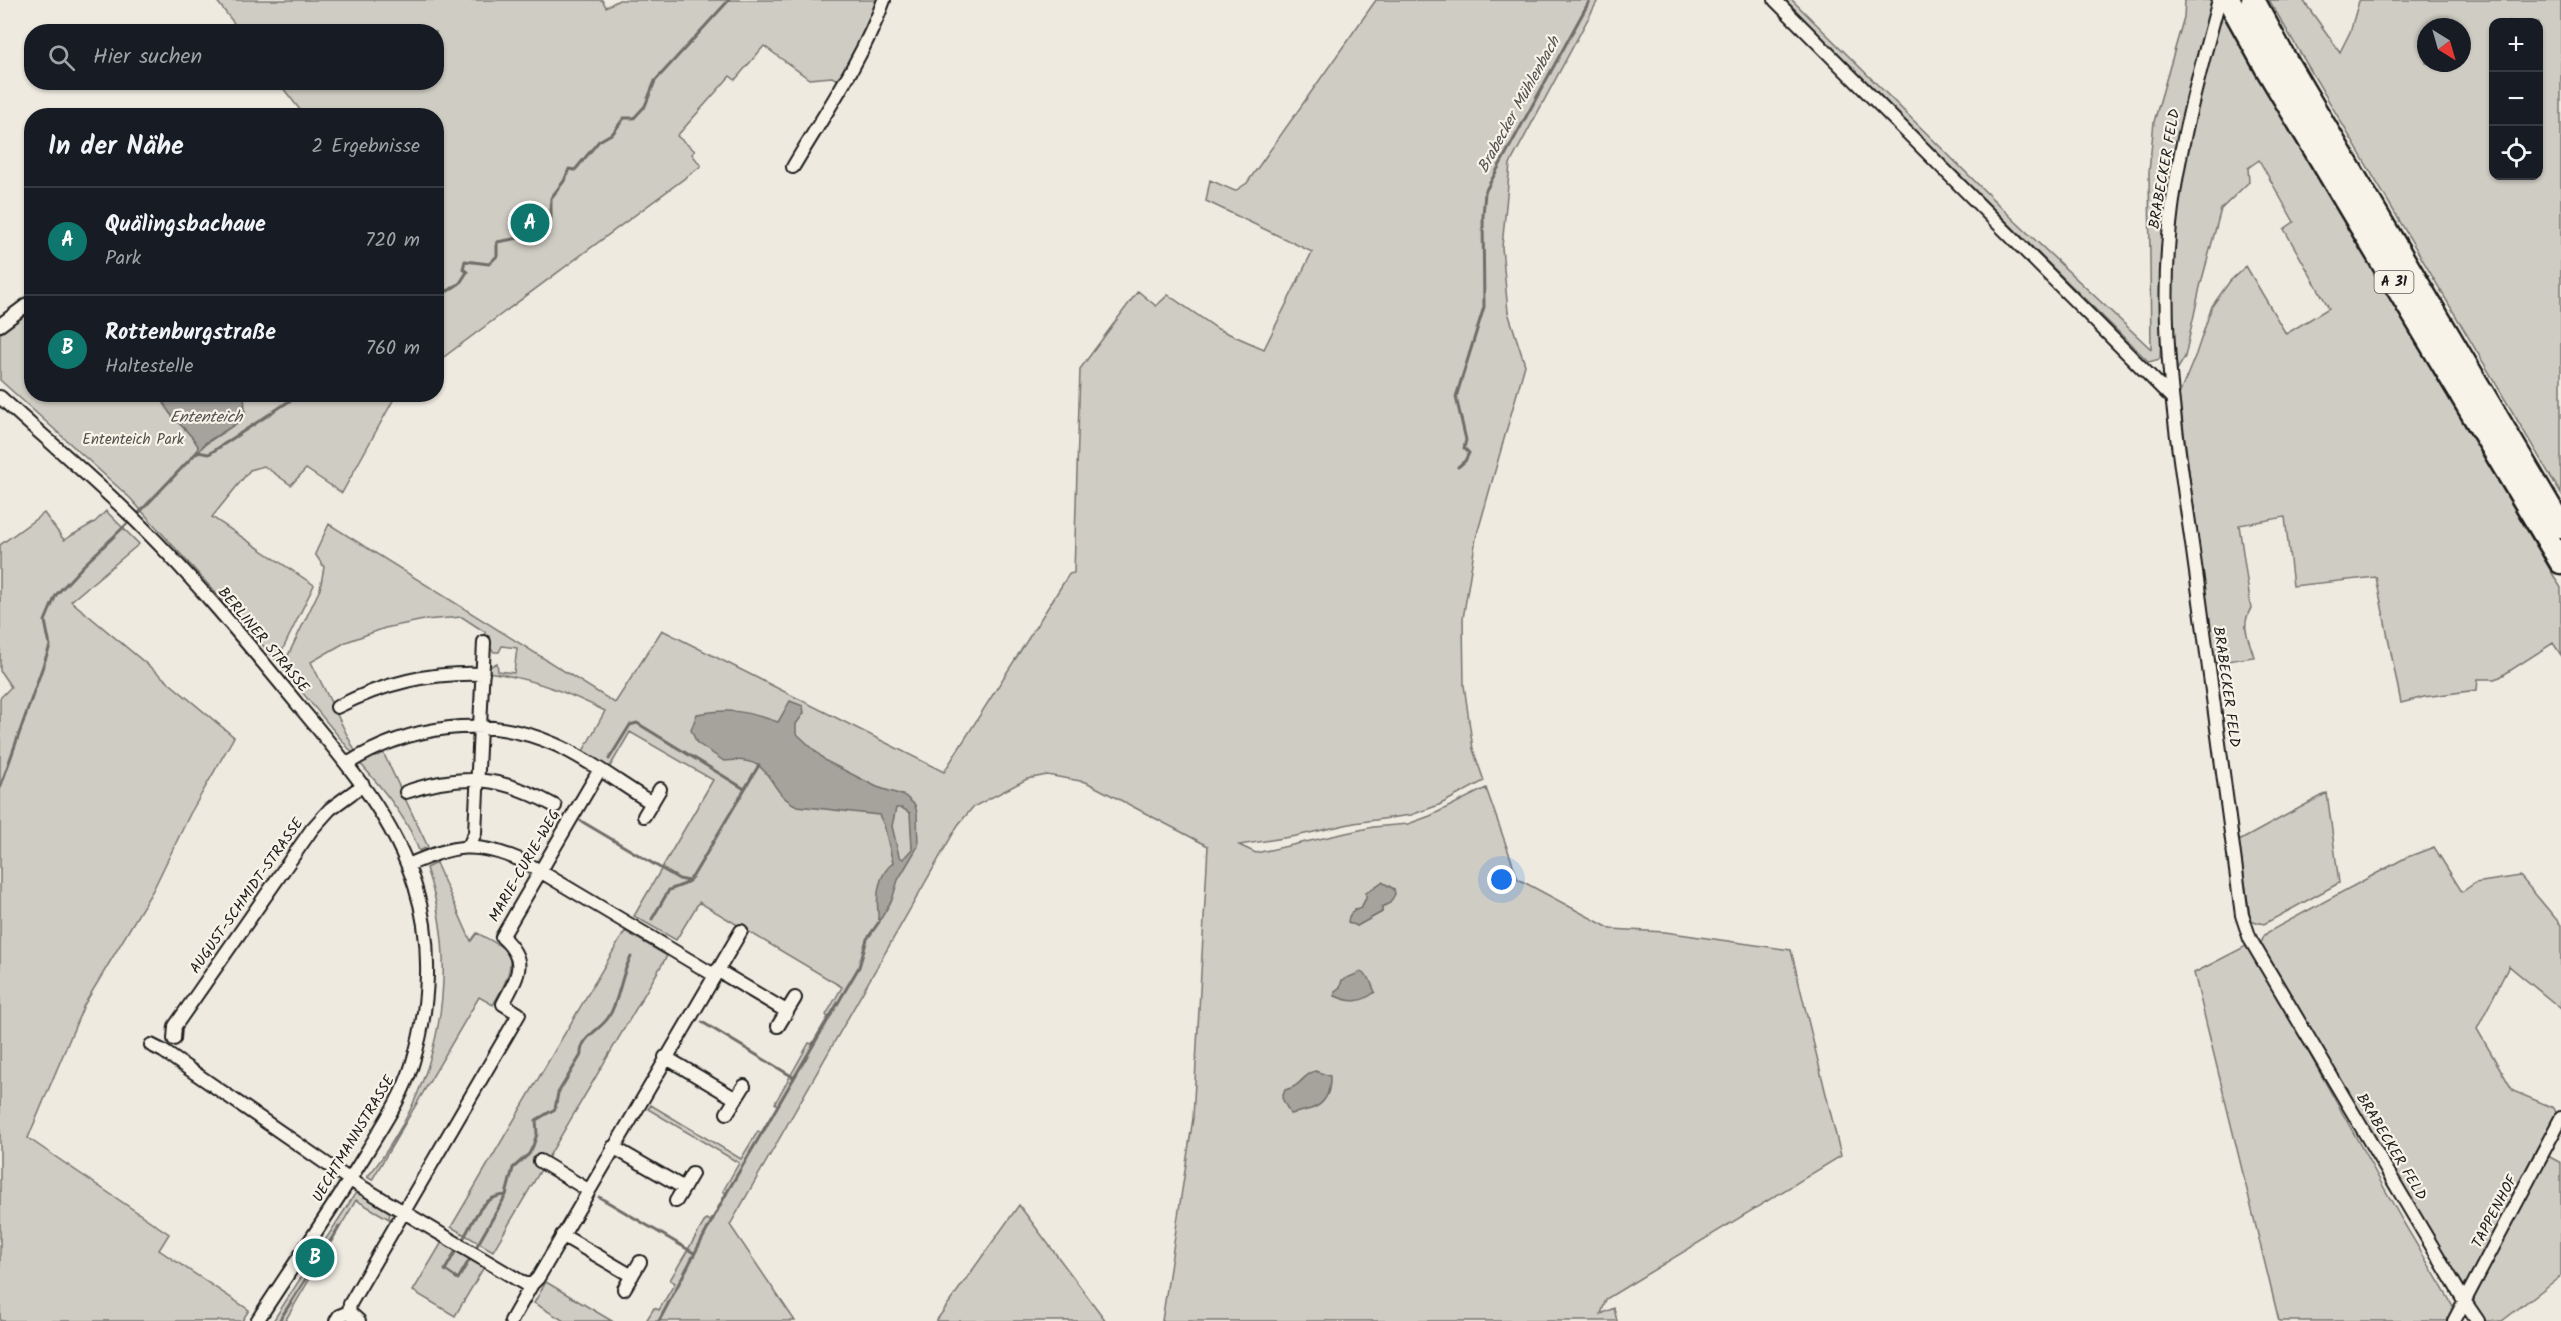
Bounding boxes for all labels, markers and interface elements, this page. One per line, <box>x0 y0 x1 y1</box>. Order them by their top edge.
north arrow <box>2417 18 2471 72</box>
map controls <box>2489 18 2543 180</box>
button: + <box>2489 18 2543 72</box>
search box <box>24 24 444 90</box>
water label: Brabecker Mühlenbach <box>1471 31 1568 178</box>
text: Hier suchen <box>93 40 202 75</box>
icon: search <box>45 41 78 74</box>
button: − <box>2489 72 2543 126</box>
street label: BRABECKER FELD <box>2143 107 2187 231</box>
text: In der Nähe <box>48 126 184 168</box>
button: locate <box>2489 126 2543 180</box>
text: 2 Ergebnisse <box>312 131 420 163</box>
pin: A <box>510 200 550 246</box>
text: Quälingsbachaue <box>105 208 266 243</box>
text: A <box>61 225 74 257</box>
text: 720 m <box>365 225 420 257</box>
text: Park <box>105 243 141 275</box>
road number: A 31 <box>2374 271 2414 293</box>
text: Rottenburgstraße <box>105 316 276 351</box>
text: B <box>61 333 74 365</box>
text: 760 m <box>366 333 420 365</box>
text: Haltestelle <box>105 351 193 383</box>
water label: Ententeich <box>170 405 244 430</box>
park label: Ententeich Park <box>82 428 185 452</box>
street label: BERLINER STRASSE <box>211 582 315 699</box>
street label: BRABECKER FELD <box>2206 625 2246 749</box>
street label: MARIE-CURIE-WEG <box>483 805 567 927</box>
street label: AUGUST-SCHMIDT-STRASSE <box>184 812 311 979</box>
your location <box>1487 865 1516 894</box>
street label: UECHTMANNSTRASSE <box>306 1070 402 1207</box>
street label: BRABECKER FELD <box>2349 1089 2433 1206</box>
street label: TAPPENHOF <box>2466 1170 2525 1253</box>
pin: B <box>296 1236 334 1280</box>

